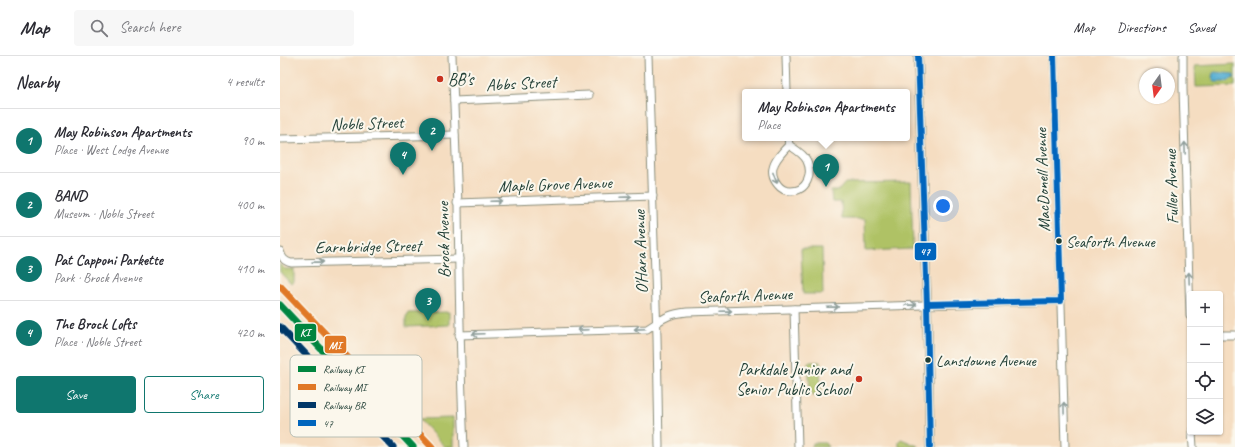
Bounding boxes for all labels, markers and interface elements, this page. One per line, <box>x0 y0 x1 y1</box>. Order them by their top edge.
search box <box>74 10 354 46</box>
text: Map <box>20 16 50 40</box>
icon: search <box>88 17 110 39</box>
text: Search here <box>120 18 181 37</box>
text: Map <box>1074 19 1095 36</box>
text: Directions <box>1117 19 1166 36</box>
text: Saved <box>1188 19 1215 36</box>
north arrow <box>1139 68 1175 104</box>
place label: BB's <box>448 69 476 90</box>
street label: Abbs Street <box>485 71 559 96</box>
text: Nearby <box>16 72 59 93</box>
text: 4 results <box>226 74 264 90</box>
marker: BB's <box>435 74 445 84</box>
popup <box>742 89 910 141</box>
text: May Robinson Apartments <box>757 98 895 117</box>
street label: Noble Street <box>330 112 406 135</box>
text: Place <box>757 117 780 133</box>
pin: 2 <box>419 118 445 151</box>
text: May Robinson Apartments <box>54 123 191 142</box>
street label: MacDonell Avenue <box>1030 126 1055 232</box>
text: 1 <box>26 133 32 149</box>
text: 90 m <box>242 133 264 149</box>
text: Place · West Lodge Avenue <box>54 142 168 158</box>
pin: 4 <box>390 142 416 175</box>
one-way arrow <box>1181 142 1188 155</box>
street label: Fuller Avenue <box>1160 148 1183 225</box>
pin: 1 <box>813 154 839 187</box>
street label: Maple Grove Avenue <box>498 172 614 197</box>
one-way arrow <box>772 172 779 185</box>
text: BAND <box>54 187 87 206</box>
one-way arrow <box>619 193 632 201</box>
your location <box>933 196 953 216</box>
text: 2 <box>26 197 32 213</box>
text: 400 m <box>236 197 264 213</box>
one-way arrow <box>489 198 502 205</box>
street label: Brock Avenue <box>432 200 455 278</box>
text: Museum · Noble Street <box>54 206 154 222</box>
street label: O'Hara Avenue <box>628 208 652 294</box>
place label: Seaforth Avenue <box>1066 232 1156 252</box>
street label: Earnbridge Street <box>315 235 424 258</box>
marker: Seaforth Avenue <box>1054 236 1064 246</box>
line badge: 47 <box>914 242 937 261</box>
text: 47 <box>920 244 931 258</box>
text: Pat Capponi Parkette <box>54 251 163 270</box>
one-way arrow <box>311 258 324 266</box>
text: 3 <box>26 261 32 277</box>
text: 410 m <box>236 261 264 277</box>
text: Park · Brock Avenue <box>54 270 142 286</box>
one-way arrow <box>1185 272 1192 285</box>
street label: Seaforth Avenue <box>698 283 794 308</box>
pin: 3 <box>415 288 441 321</box>
map controls <box>1187 291 1223 435</box>
button: + <box>1187 291 1223 327</box>
one-way arrow <box>904 301 917 309</box>
one-way arrow <box>826 304 839 311</box>
one-way arrow <box>719 307 732 315</box>
text: The Brock Lofts <box>54 315 136 334</box>
line badge: KI <box>294 323 317 342</box>
text: 4 <box>26 325 32 341</box>
text: 420 m <box>236 325 264 341</box>
text: KI <box>300 325 313 339</box>
one-way arrow <box>634 325 647 333</box>
one-way arrow <box>577 326 590 334</box>
button: − <box>1187 327 1223 363</box>
one-way arrow <box>472 330 485 338</box>
text: Place · Noble Street <box>54 334 141 350</box>
line badge: MI <box>324 335 347 354</box>
text: MI <box>329 338 344 352</box>
place label: Lansdowne Avenue <box>936 351 1038 371</box>
legend <box>290 355 422 437</box>
marker: Lansdowne Avenue <box>923 355 933 365</box>
place label: Parkdale Junior and Senior Public School <box>736 359 854 400</box>
text: Railway KI <box>323 362 367 376</box>
button: locate <box>1187 363 1223 399</box>
marker: Parkdale Junior and Senior Public School <box>854 374 864 384</box>
button: Save <box>16 376 136 413</box>
button: Share <box>144 376 264 413</box>
text: Railway MI <box>323 380 369 394</box>
text: Railway BR <box>323 398 367 412</box>
button: layers <box>1187 399 1223 435</box>
one-way arrow <box>1060 402 1068 415</box>
text: 47 <box>323 416 334 430</box>

